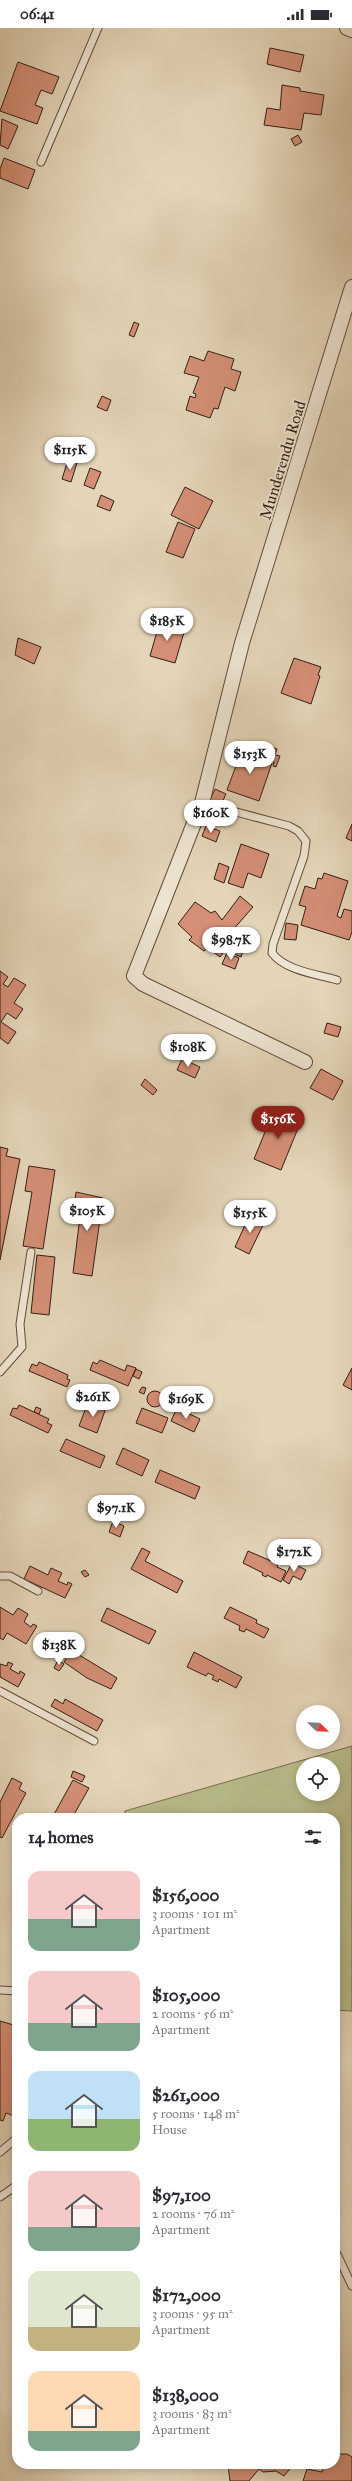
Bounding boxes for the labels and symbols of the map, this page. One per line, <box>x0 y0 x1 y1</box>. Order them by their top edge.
street label: Munderendu Road <box>255 398 310 522</box>
pin: $115K <box>42 437 98 471</box>
pin: $185K <box>139 608 195 642</box>
pin: $153K <box>222 741 278 775</box>
pin: $160K <box>183 800 239 834</box>
pin: $98.7K <box>198 927 264 961</box>
pin: $108K <box>160 1034 216 1068</box>
pin: $156K <box>250 1106 306 1140</box>
pin: $105K <box>59 1198 115 1232</box>
pin: $155K <box>222 1200 278 1234</box>
pin: $261K <box>65 1384 121 1418</box>
pin: $169K <box>158 1386 214 1420</box>
pin: $97.1K <box>83 1495 149 1529</box>
pin: $172K <box>266 1539 322 1573</box>
pin: $138K <box>31 1632 87 1666</box>
north arrow <box>296 1705 340 1749</box>

